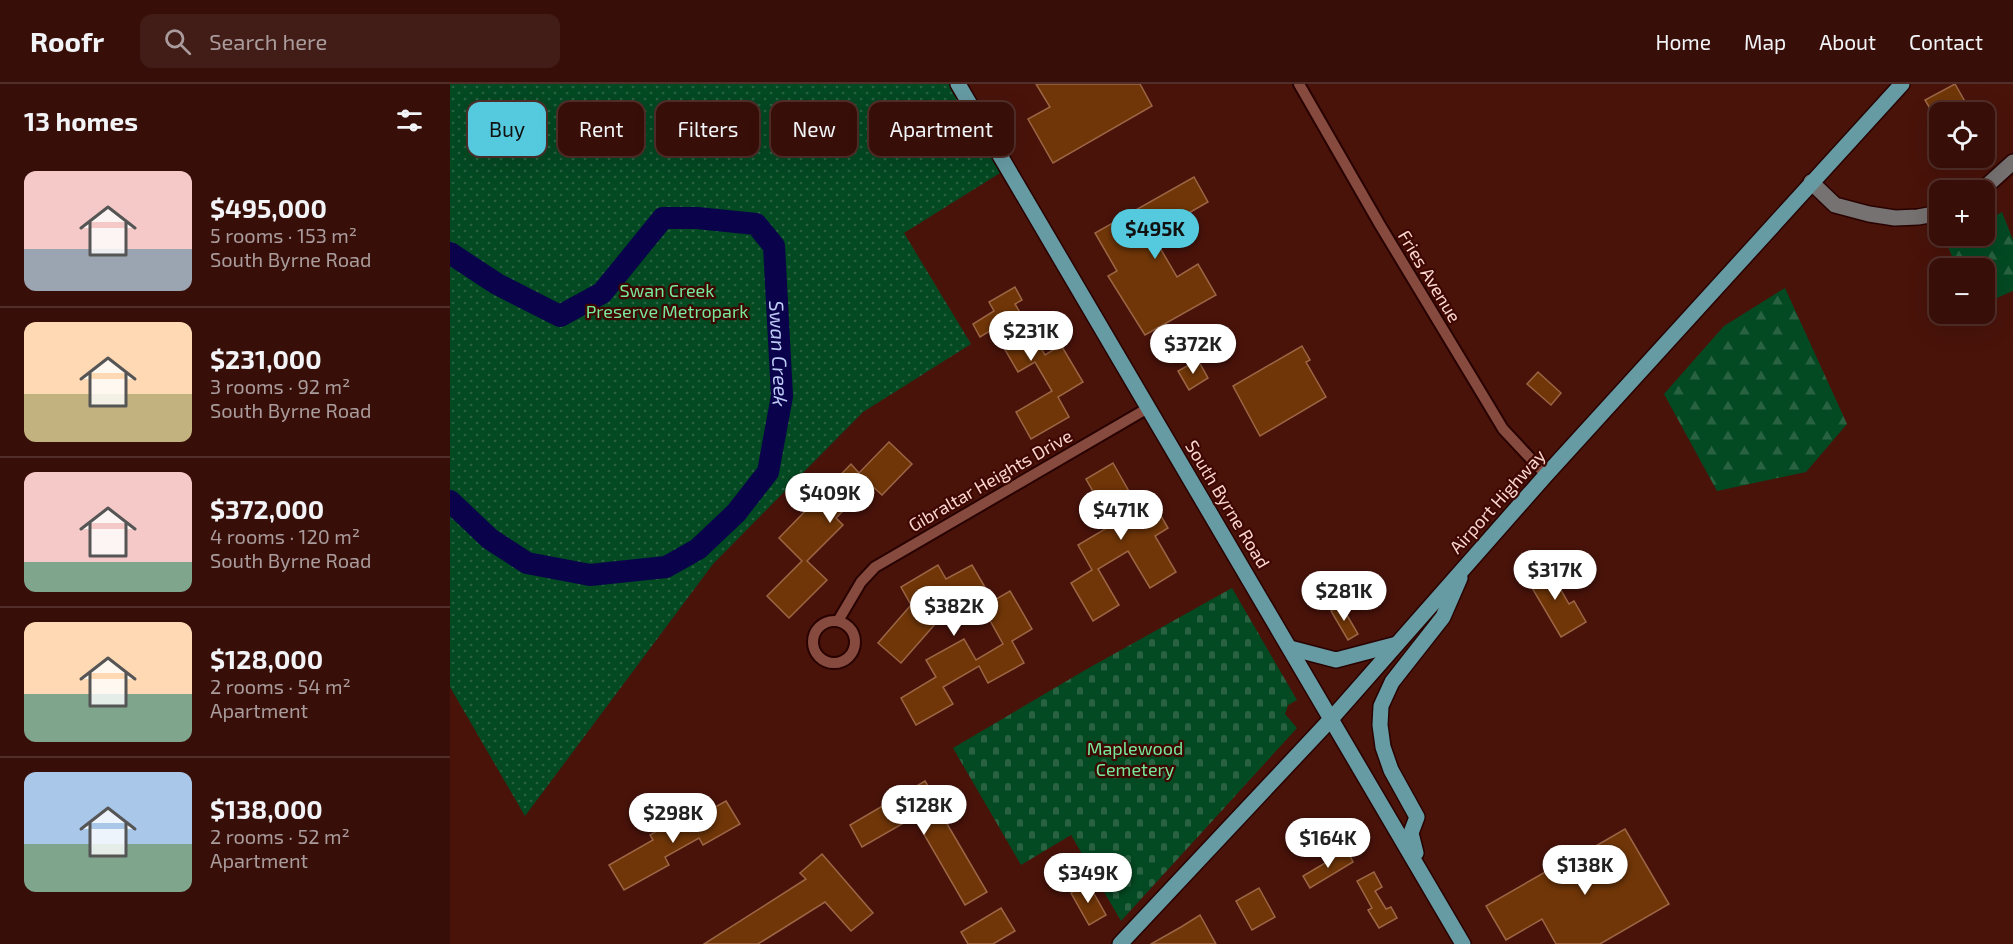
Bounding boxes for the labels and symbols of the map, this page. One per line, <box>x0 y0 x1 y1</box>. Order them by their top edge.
pin: $495K <box>1113 209 1197 260</box>
street label: Fries Avenue <box>1394 226 1466 326</box>
park label: Swan Creek Preserve Metropark <box>586 279 748 322</box>
water label: Swan Creek <box>765 300 794 409</box>
pin: $231K <box>989 311 1073 362</box>
pin: $372K <box>1151 324 1235 375</box>
street label: Gibraltar Heights Drive <box>904 424 1076 536</box>
street label: South Byrne Road <box>1181 436 1275 572</box>
street label: Airport Highway <box>1444 444 1550 558</box>
pin: $409K <box>788 473 872 524</box>
pin: $471K <box>1079 490 1163 541</box>
pin: $317K <box>1513 550 1597 601</box>
pin: $281K <box>1302 571 1386 622</box>
pin: $382K <box>912 586 996 637</box>
park label: Maplewood Cemetery <box>1087 737 1183 780</box>
pin: $128K <box>882 785 966 836</box>
pin: $298K <box>631 793 715 844</box>
pin: $164K <box>1286 818 1370 869</box>
pin: $138K <box>1543 845 1627 896</box>
pin: $349K <box>1046 853 1130 904</box>

